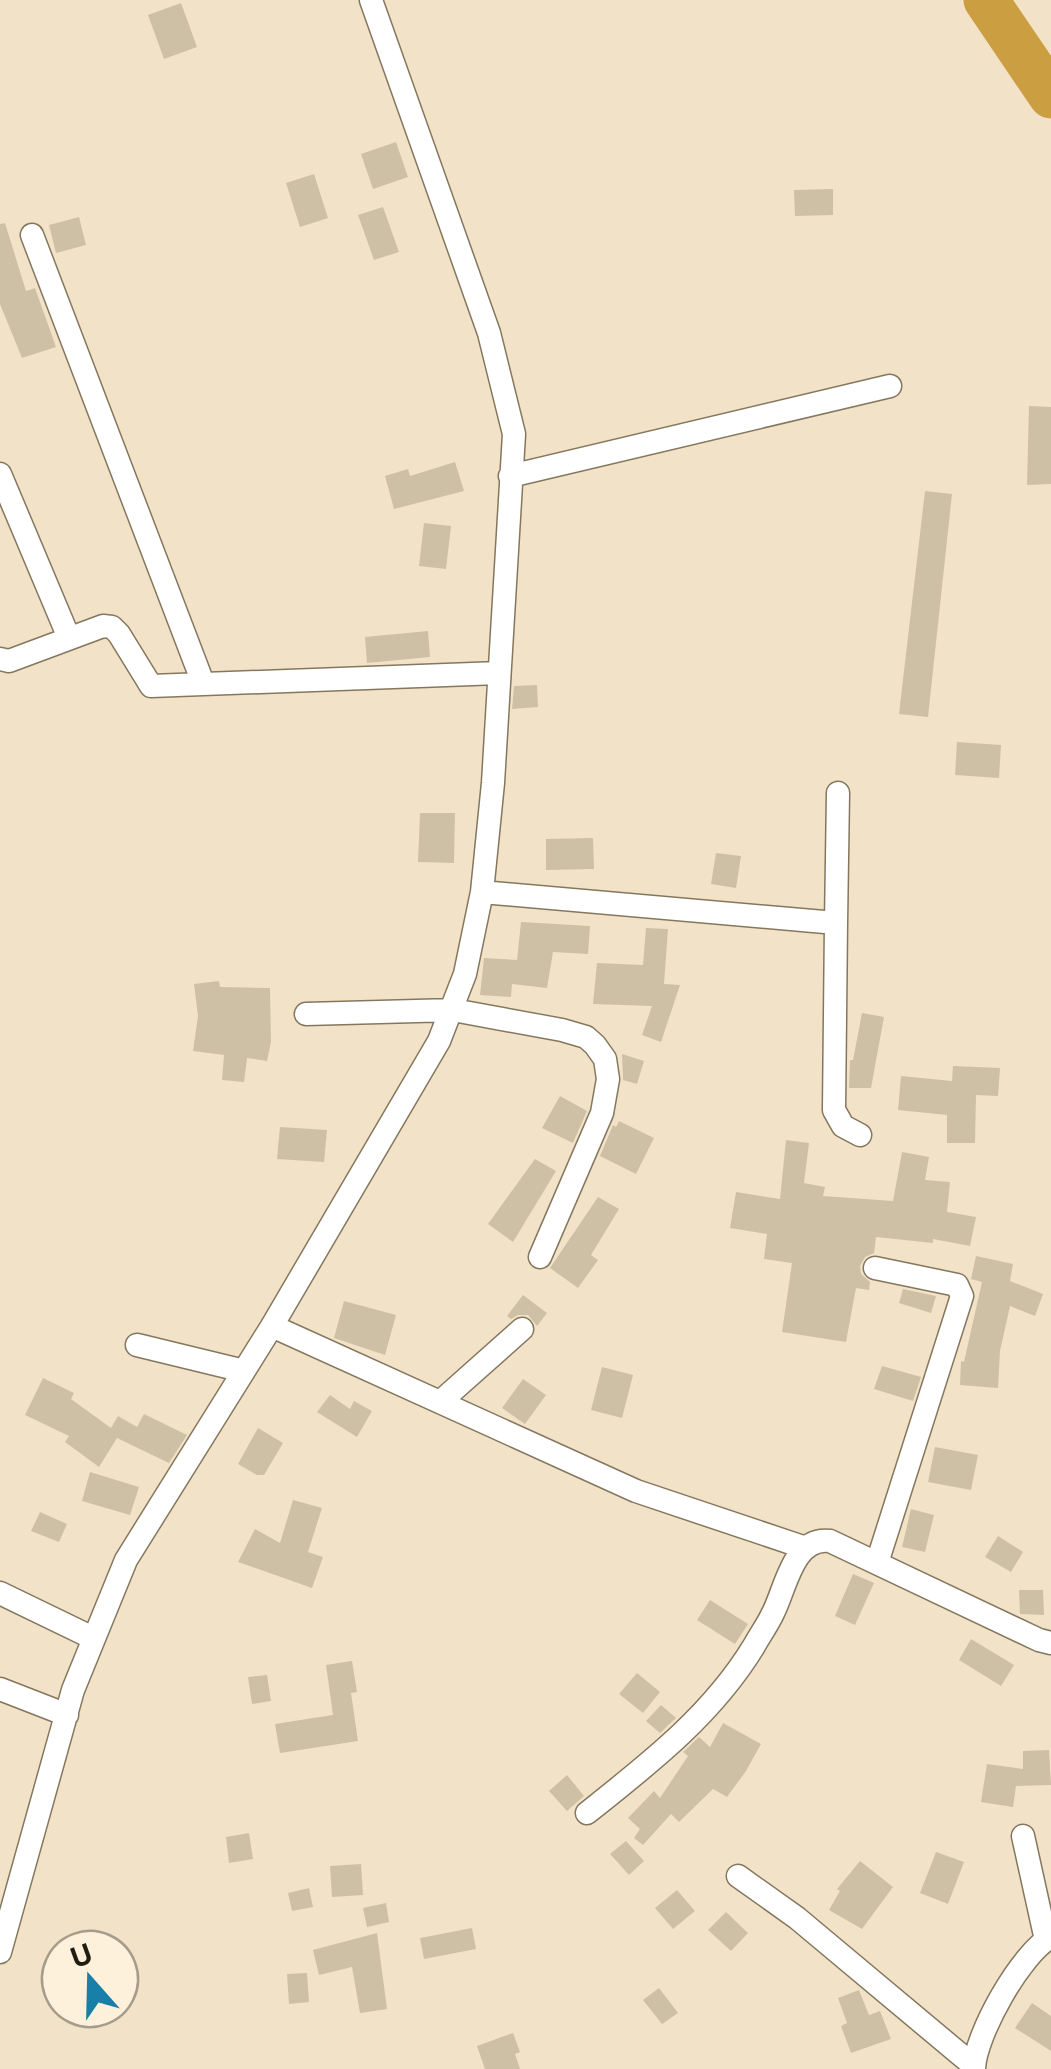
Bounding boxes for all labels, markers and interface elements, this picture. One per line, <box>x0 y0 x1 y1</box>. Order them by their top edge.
north arrow <box>40 1929 140 2029</box>
text: U <box>66 1936 97 1975</box>

